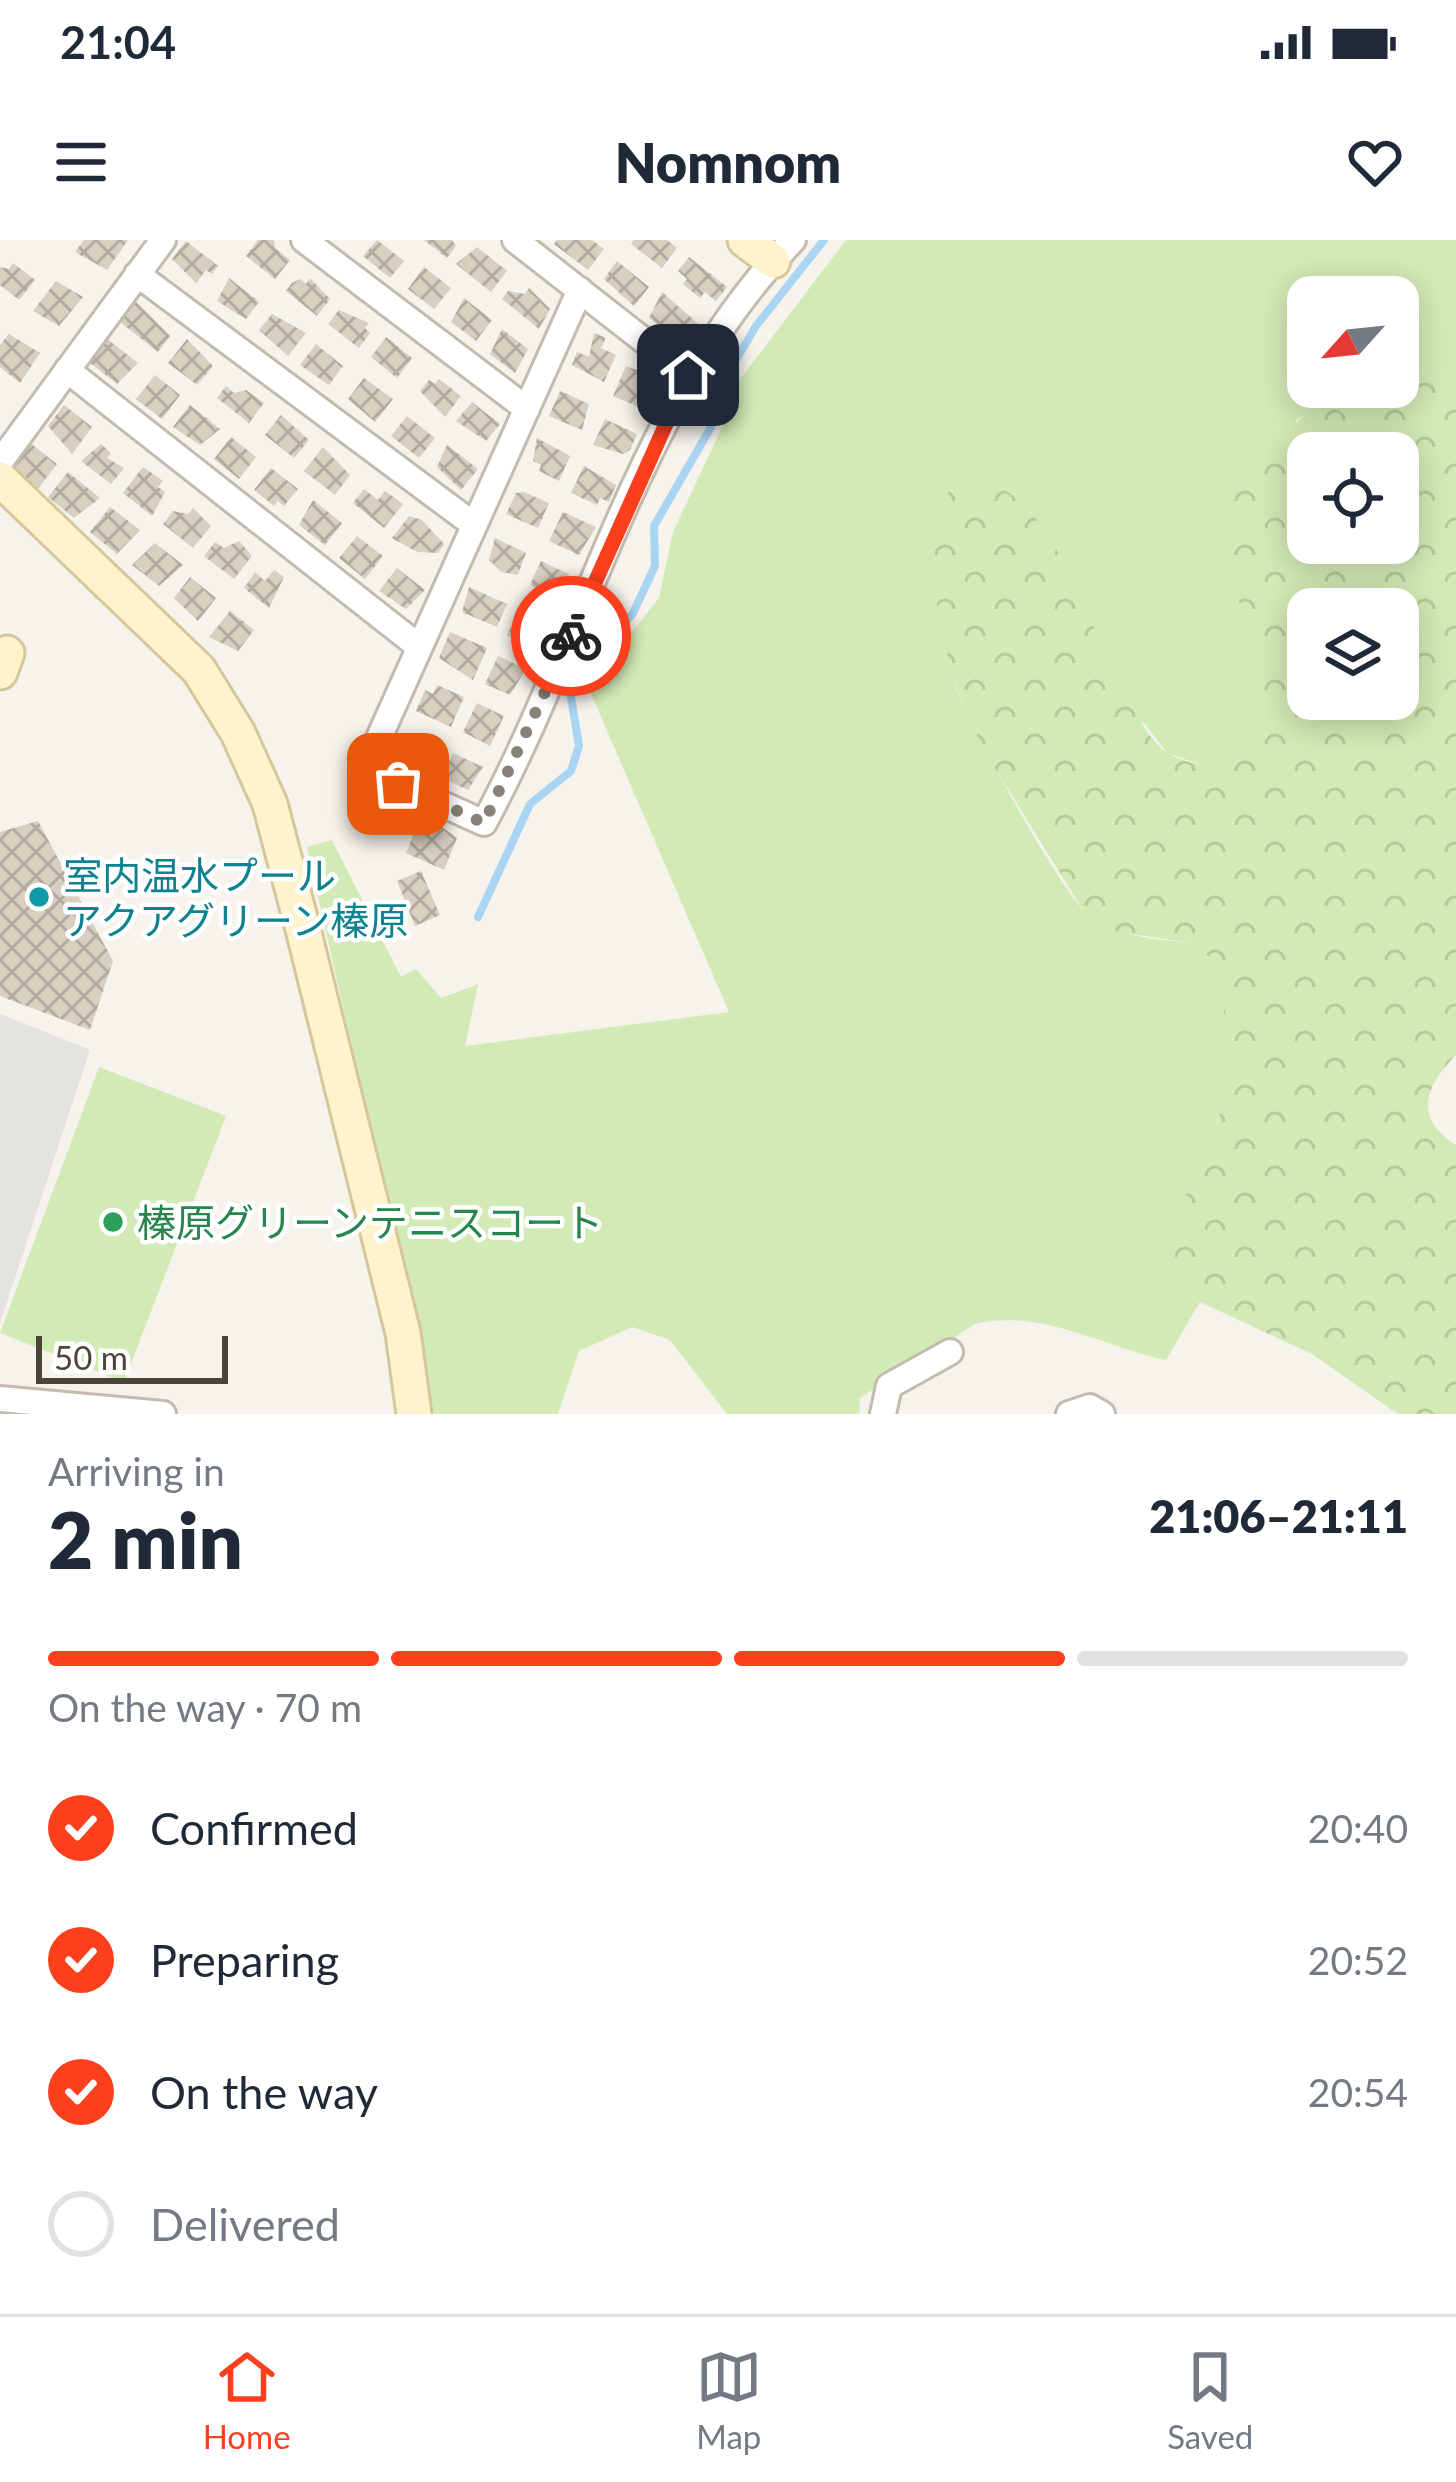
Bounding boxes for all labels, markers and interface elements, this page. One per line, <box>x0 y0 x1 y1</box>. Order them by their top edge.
text: 21:04 <box>60 15 176 69</box>
icon: menu <box>48 129 114 195</box>
icon: heart <box>1342 129 1408 195</box>
text: Nomnom <box>615 130 841 195</box>
north arrow <box>1287 276 1419 408</box>
map controls <box>1287 276 1419 720</box>
pin <box>637 324 739 426</box>
icon: home <box>655 342 721 408</box>
button: locate <box>1287 432 1419 564</box>
courier <box>511 576 631 696</box>
button: layers <box>1287 588 1419 720</box>
icon: bike <box>538 603 604 669</box>
pin <box>347 733 449 835</box>
icon: bag <box>365 751 431 817</box>
place label: 室内温水プール アクアグリーン榛原 <box>63 852 408 943</box>
marker: 室内温水プール アクアグリーン榛原 <box>26 884 52 910</box>
place label: 榛原グリーンテニスコート <box>137 1199 603 1245</box>
marker: 榛原グリーンテニスコート <box>100 1209 126 1235</box>
scale bar <box>36 1330 228 1383</box>
text: 50 m <box>54 1337 128 1377</box>
text: Arriving in <box>48 1448 225 1494</box>
text: 21:06–21:11 <box>1149 1489 1408 1543</box>
text: 2 min <box>48 1492 243 1586</box>
text: On the way · 70 m <box>48 1684 362 1730</box>
icon: check <box>48 1795 114 1861</box>
text: Confirmed <box>150 1801 358 1855</box>
text: 20:40 <box>1308 1805 1408 1851</box>
icon: check <box>48 1927 114 1993</box>
text: Preparing <box>150 1933 339 1987</box>
text: 20:52 <box>1308 1937 1408 1983</box>
icon: check <box>48 2059 114 2125</box>
text: On the way <box>150 2065 378 2119</box>
text: 20:54 <box>1308 2069 1408 2115</box>
text: Delivered <box>150 2197 340 2251</box>
tab: Home <box>203 2344 291 2456</box>
tab: Map <box>696 2344 762 2456</box>
tab: Saved <box>1167 2344 1253 2456</box>

